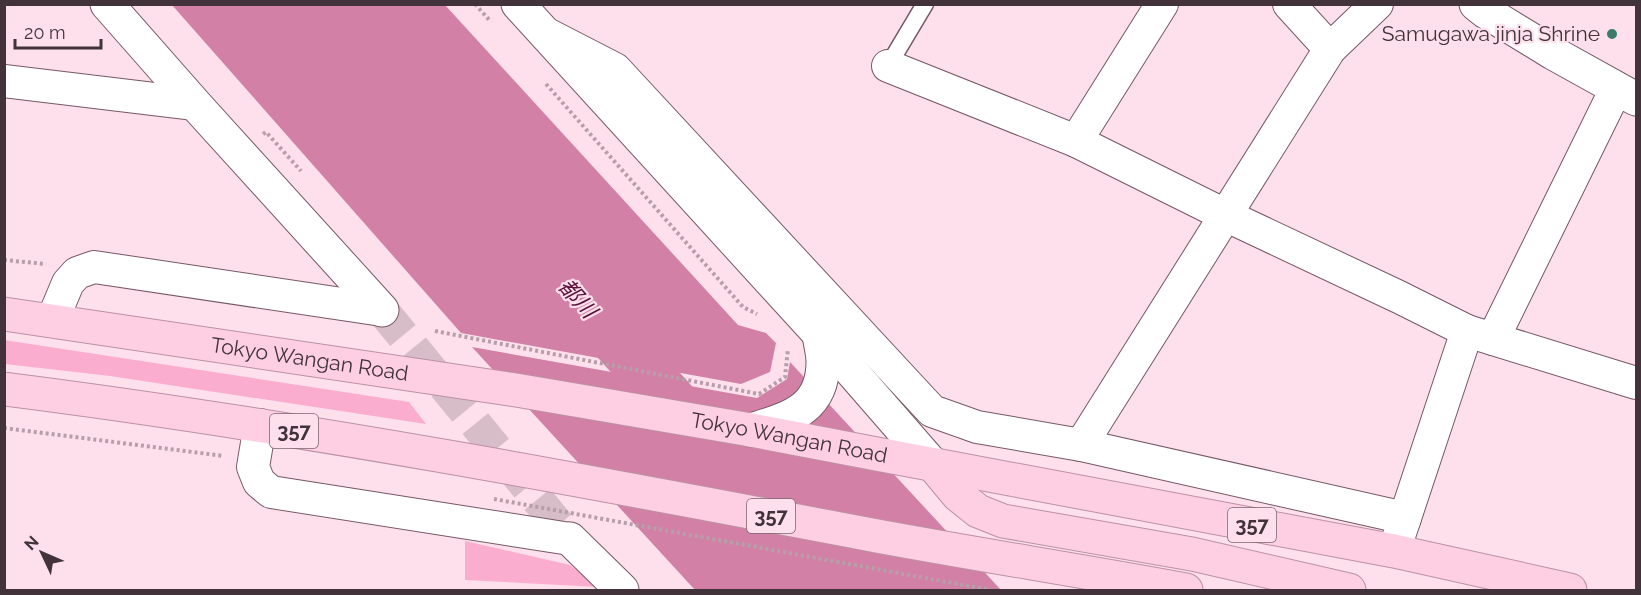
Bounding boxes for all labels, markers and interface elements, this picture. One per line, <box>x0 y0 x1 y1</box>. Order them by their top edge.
scale bar <box>15 12 100 50</box>
place label: Samugawa jinja Shrine <box>1382 21 1600 46</box>
text: 20 m <box>24 22 66 43</box>
marker: Samugawa jinja Shrine <box>1605 27 1619 41</box>
water label: 都川 <box>554 273 604 325</box>
street label: Tokyo Wangan Road <box>209 332 410 386</box>
street label: Tokyo Wangan Road <box>689 407 890 468</box>
road number: 357 <box>270 414 318 448</box>
road number: 357 <box>747 499 795 533</box>
road number: 357 <box>1228 508 1276 542</box>
north arrow <box>12 523 72 583</box>
text: N <box>20 532 43 554</box>

